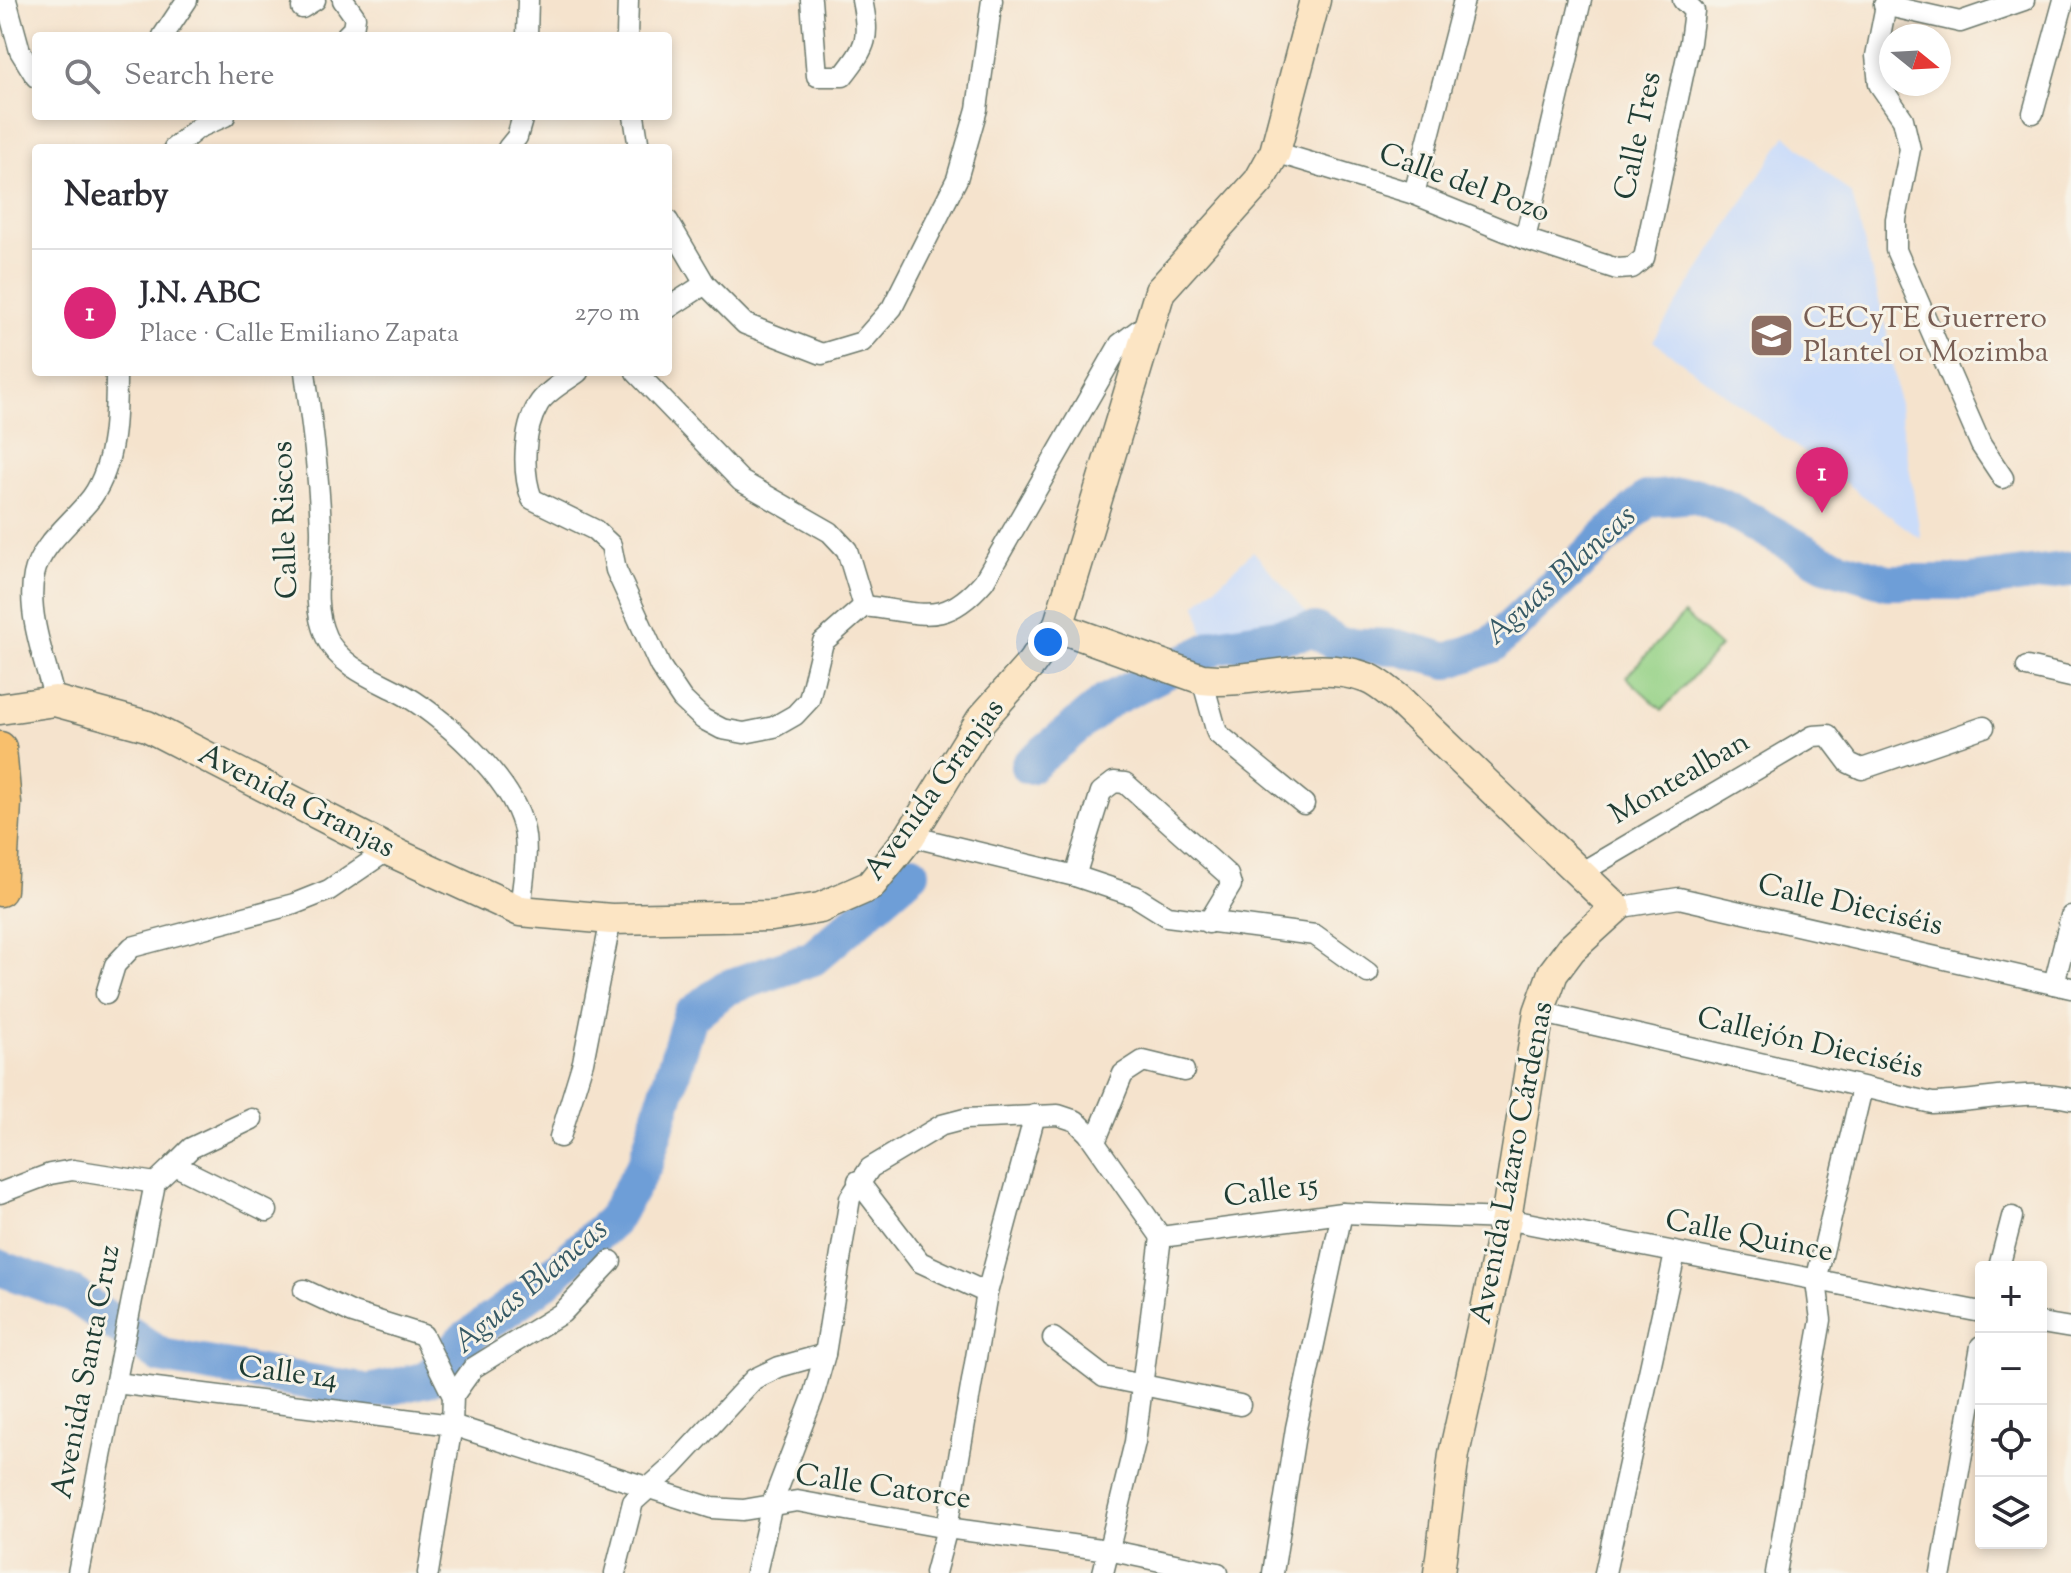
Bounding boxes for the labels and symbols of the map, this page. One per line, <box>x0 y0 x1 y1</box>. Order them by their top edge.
north arrow <box>1879 24 1951 96</box>
street label: Calle Tres <box>1604 68 1674 204</box>
street label: Calle del Pozo <box>1372 133 1556 235</box>
place label: CECyTE Guerrero Plantel 01 Mozimba <box>1803 298 2049 375</box>
school or university icon: CECyTE Guerrero Plantel 01 Mozimba <box>1748 312 1796 360</box>
street label: Calle Riscos <box>262 440 310 600</box>
pin: 1 <box>1796 447 1848 513</box>
water label: Aguas Blancas <box>1475 495 1647 657</box>
your location <box>1028 622 1068 662</box>
street label: Avenida Granjas <box>854 690 1016 890</box>
street label: Montealban <box>1602 721 1758 837</box>
street label: Avenida Granjas <box>190 734 402 870</box>
street label: Calle Dieciséis <box>1753 864 1947 948</box>
street label: Callejón Dieciséis <box>1693 997 1927 1091</box>
street label: Avenida Lázaro Cárdenas <box>1461 998 1565 1328</box>
street label: Calle 15 <box>1221 1164 1321 1220</box>
street label: Calle Quince <box>1661 1200 1837 1274</box>
water label: Aguas Blancas <box>443 1208 619 1366</box>
street label: Avenida Santa Cruz <box>41 1241 133 1503</box>
street label: Calle 14 <box>236 1347 340 1401</box>
street label: Calle Catorce <box>792 1454 974 1522</box>

